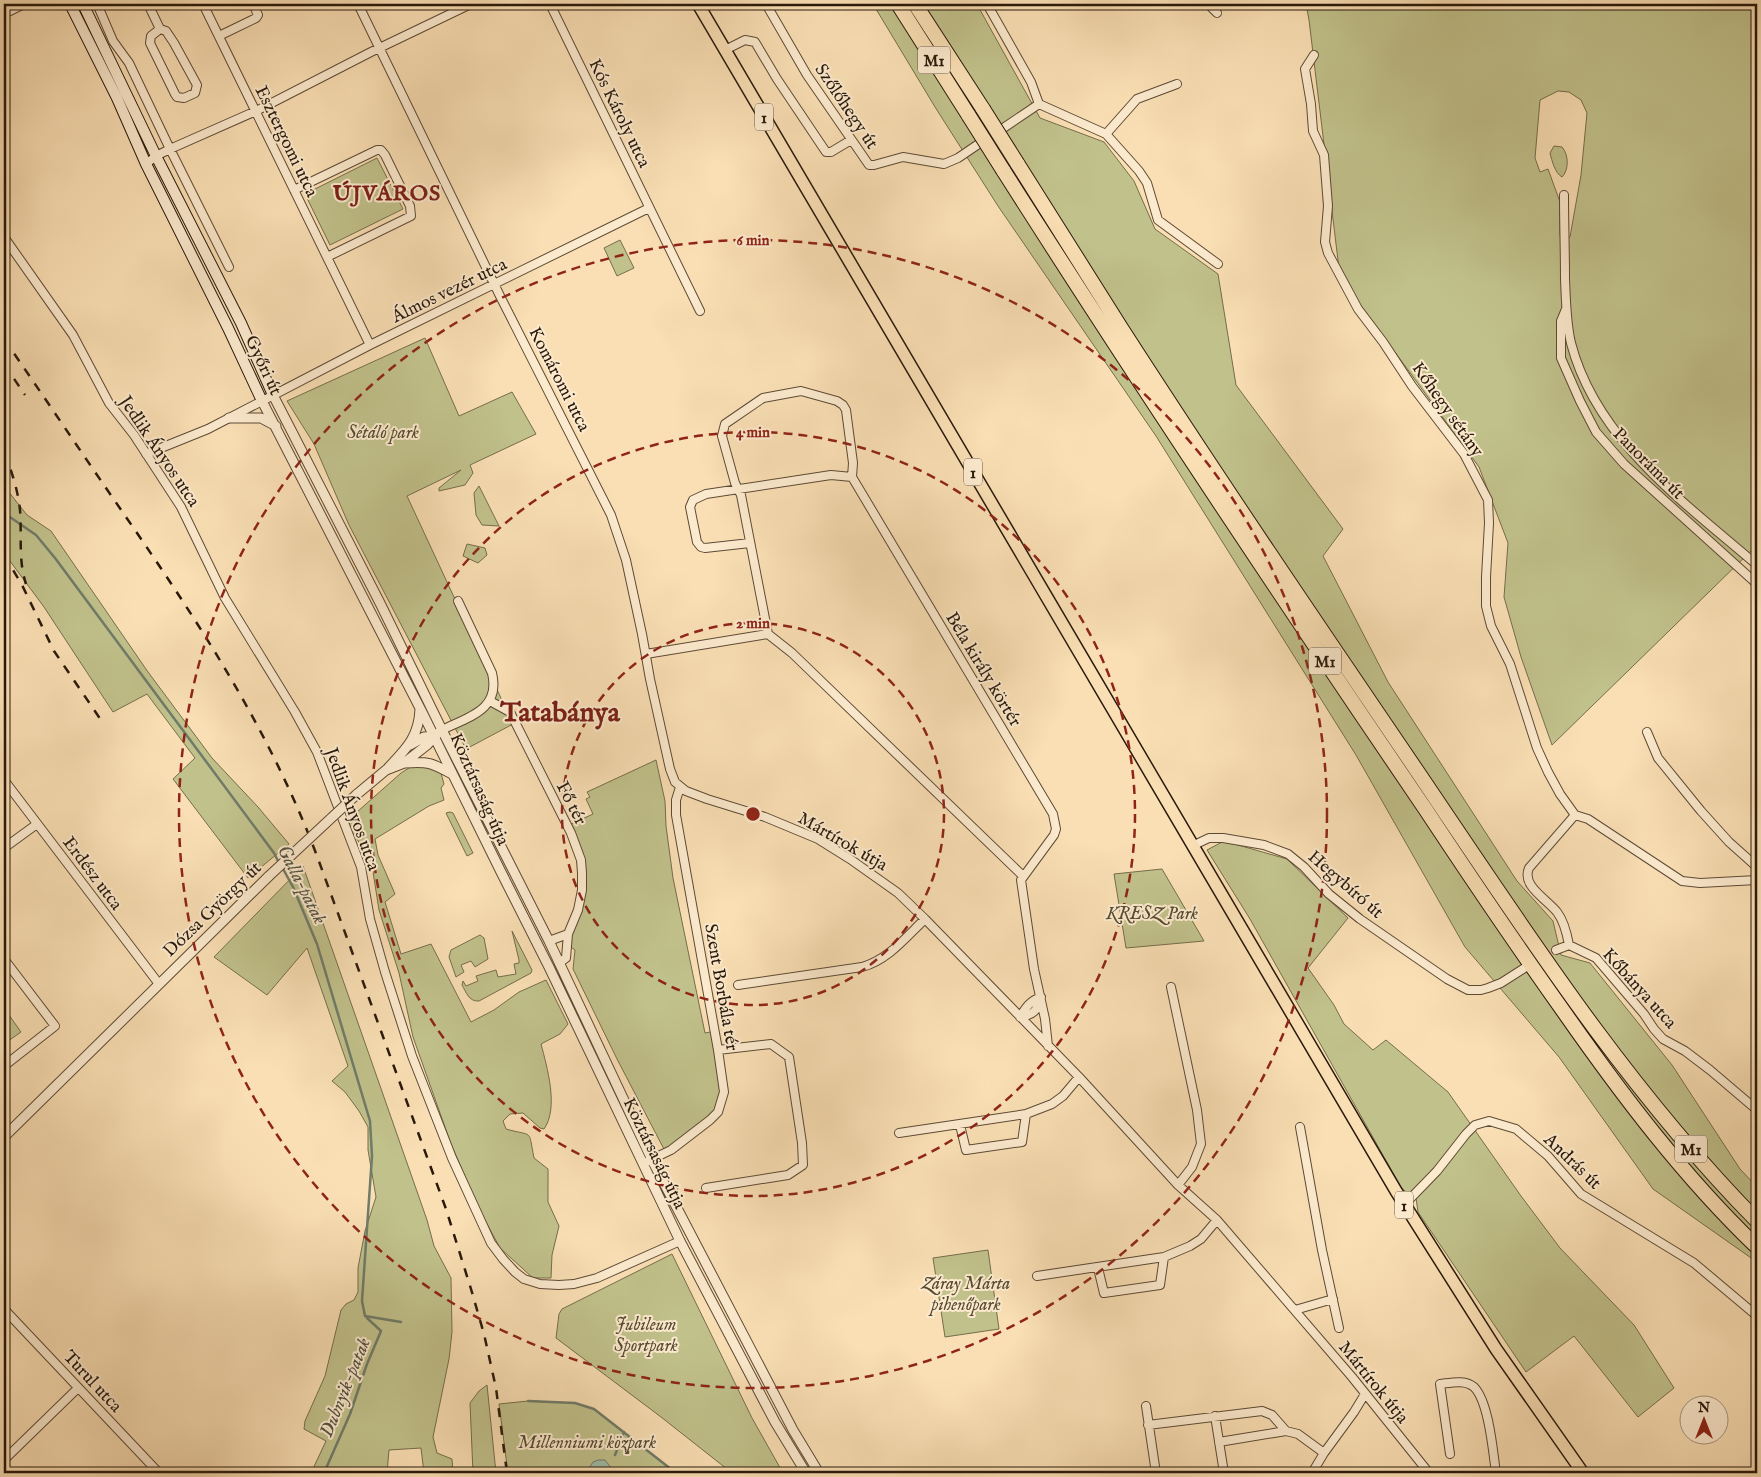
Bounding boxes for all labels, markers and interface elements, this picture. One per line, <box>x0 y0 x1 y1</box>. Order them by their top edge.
road number: M1 <box>918 46 950 74</box>
street label: Kós Károly utca <box>582 55 655 172</box>
street label: Szőlőhegy út <box>809 60 883 154</box>
street label: Esztergomi utca <box>249 82 323 201</box>
road number: 1 <box>755 104 773 130</box>
district label: ÚJVÁROS <box>332 180 441 208</box>
text: 6 min <box>736 231 770 250</box>
street label: Álmos vezér utca <box>387 252 511 330</box>
street label: Komáromi utca <box>522 324 595 436</box>
street label: Győri út <box>239 332 286 399</box>
street label: Kőhegy sétány <box>1406 358 1488 462</box>
street label: Jedlik Ányos utca <box>112 389 206 512</box>
park label: Sétáló park <box>347 422 419 445</box>
text: 4 min <box>736 423 770 442</box>
street label: Panoráma út <box>1607 423 1689 505</box>
road number: 1 <box>964 458 982 486</box>
street label: Béla király körtér <box>939 608 1026 732</box>
text: 2 min <box>736 614 770 633</box>
road number: M1 <box>1309 648 1341 674</box>
district label: Tatabánya <box>499 696 621 731</box>
street label: Köztársaság útja <box>444 730 514 850</box>
street label: Jedlik Ányos utca <box>318 742 386 874</box>
street label: Fő tér <box>550 778 592 830</box>
centre of rings <box>744 805 762 823</box>
street label: Mártírok útja <box>793 807 891 877</box>
street label: Erdész utca <box>57 832 127 916</box>
water label: Galla-patak <box>271 841 331 929</box>
street label: Hegybíró út <box>1302 846 1388 924</box>
street label: Dózsa György út <box>159 857 267 963</box>
park label: KRESZ Park <box>1105 903 1198 926</box>
street label: Szent Borbála tér <box>698 922 743 1053</box>
street label: Kőbánya utca <box>1597 944 1681 1034</box>
street label: Köztársaság útja <box>617 1094 691 1213</box>
street label: András út <box>1538 1128 1606 1195</box>
road number: M1 <box>1675 1136 1707 1162</box>
road number: 1 <box>1395 1192 1413 1218</box>
park label: Záray Márta pihenőpark <box>920 1273 1010 1317</box>
park label: Jubileum Sportpark <box>614 1314 678 1358</box>
water label: Dubnyik-patak <box>315 1334 377 1441</box>
street label: Mártírok útja <box>1333 1337 1413 1429</box>
street label: Turul utca <box>57 1346 127 1418</box>
north arrow <box>1678 1394 1728 1444</box>
text: N <box>1697 1399 1710 1417</box>
park label: Millenniumi közpark <box>518 1432 656 1455</box>

